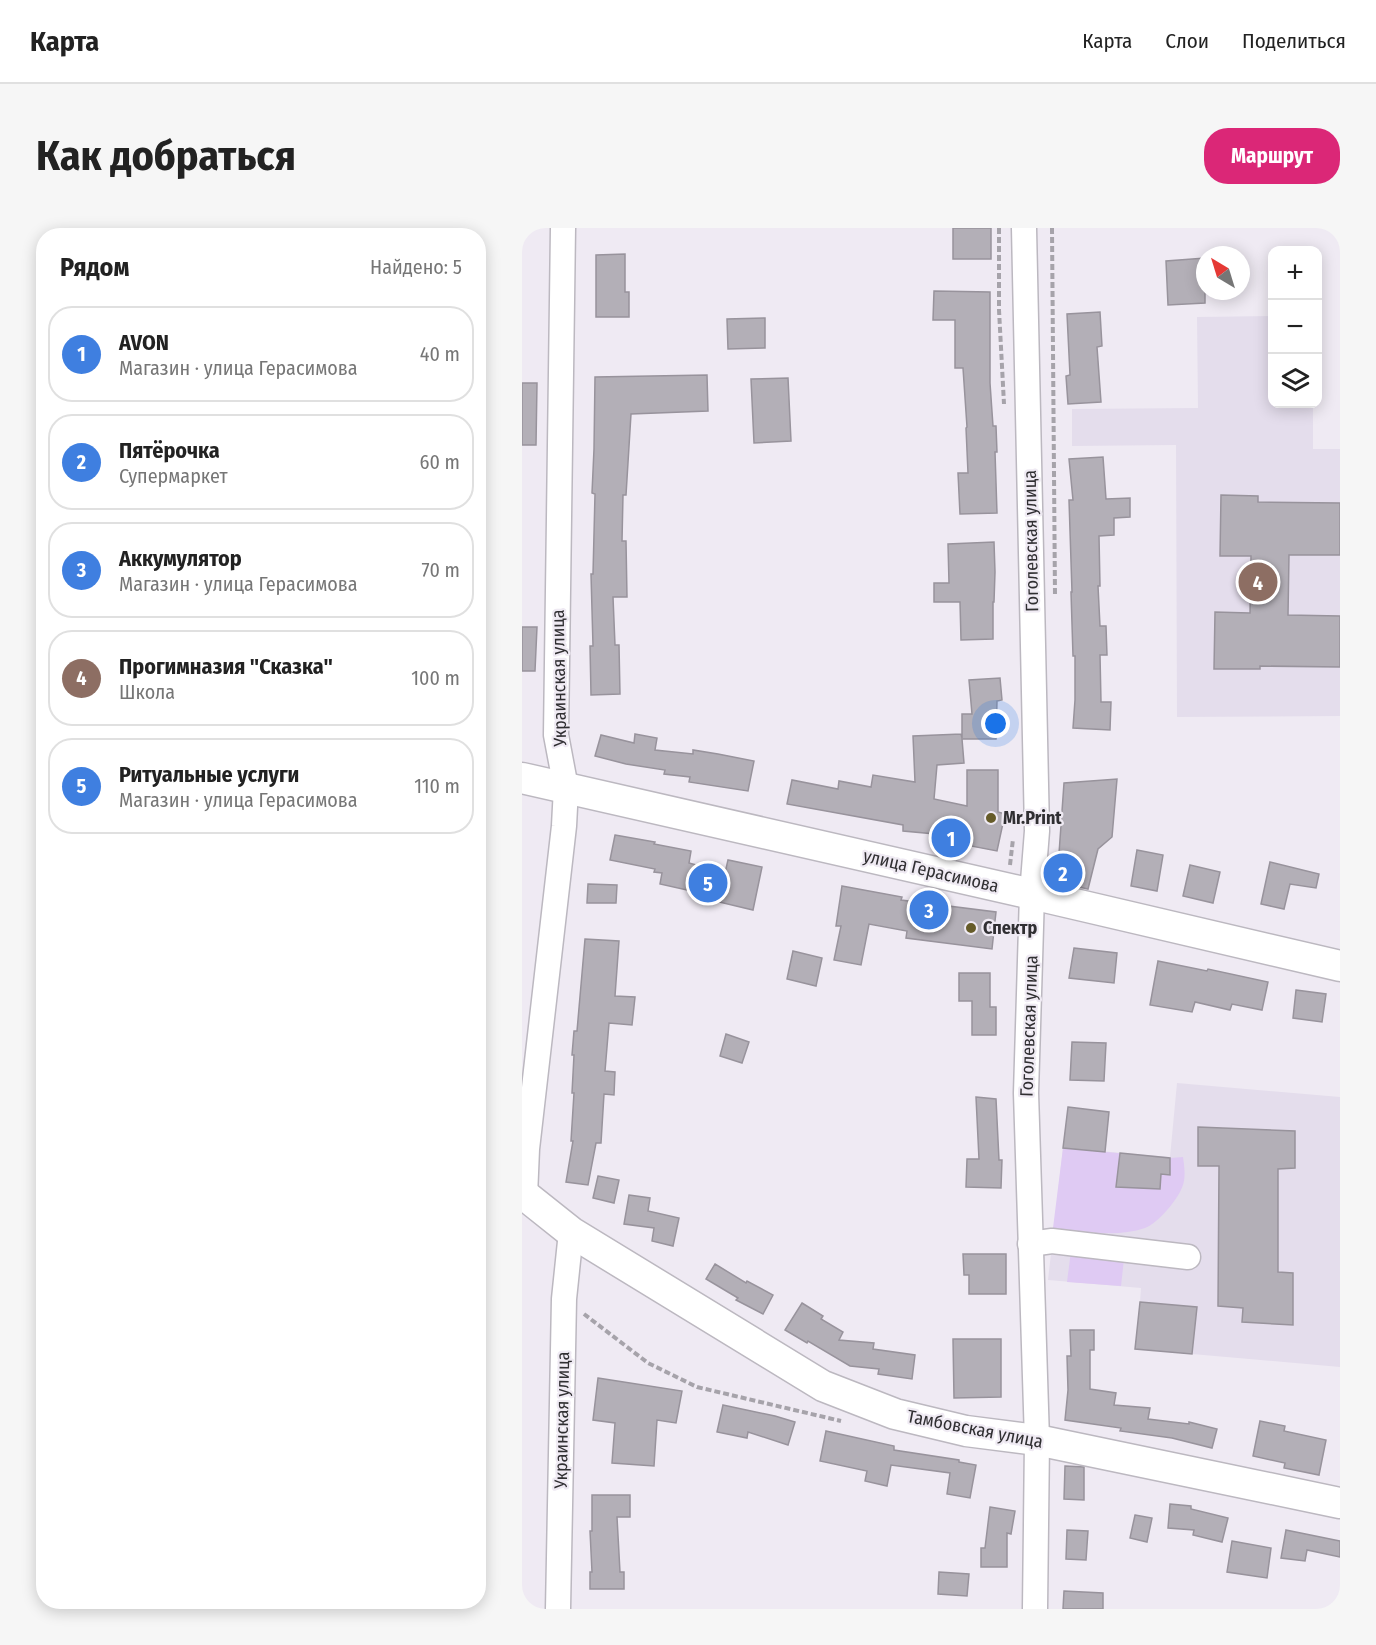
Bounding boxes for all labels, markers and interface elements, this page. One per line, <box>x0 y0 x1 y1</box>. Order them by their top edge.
text: Карта <box>30 25 99 58</box>
text: Карта <box>1082 28 1132 54</box>
text: Слои <box>1165 28 1209 54</box>
text: Поделиться <box>1242 28 1346 54</box>
button: Маршрут <box>1204 128 1340 184</box>
text: Как добраться <box>36 131 296 181</box>
north arrow <box>1196 246 1250 300</box>
map controls <box>1268 246 1322 408</box>
button: + <box>1268 246 1322 300</box>
text: Рядом <box>60 252 129 283</box>
text: Найдено: 5 <box>370 255 462 279</box>
button: − <box>1268 300 1322 354</box>
text: AVON <box>119 329 169 356</box>
text: 1 <box>77 342 86 366</box>
text: 40 m <box>420 342 460 366</box>
button: layers <box>1268 354 1322 408</box>
text: Магазин · улица Герасимова <box>119 356 358 380</box>
text: Пятёрочка <box>119 437 220 464</box>
text: 2 <box>77 450 86 474</box>
text: 60 m <box>420 450 460 474</box>
text: Супермаркет <box>119 464 228 488</box>
street label: Гоголевская улица <box>1019 470 1043 612</box>
text: Аккумулятор <box>119 545 242 572</box>
text: 3 <box>77 558 86 582</box>
text: 70 m <box>422 558 460 582</box>
pin: 4 <box>1238 560 1278 604</box>
text: Магазин · улица Герасимова <box>119 572 358 596</box>
street label: Украинская улица <box>547 609 571 748</box>
text: Прогимназия "Сказка" <box>119 653 333 680</box>
text: 4 <box>76 666 87 690</box>
text: 100 m <box>411 666 460 690</box>
text: Школа <box>119 680 175 704</box>
your location <box>981 709 1010 738</box>
text: Ритуальные услуги <box>119 761 299 788</box>
text: 5 <box>77 774 86 798</box>
text: 110 m <box>414 774 460 798</box>
text: Магазин · улица Герасимова <box>119 788 358 812</box>
place label: Mr.Print <box>1003 807 1062 829</box>
marker: Mr.Print <box>984 811 998 825</box>
pin: 1 <box>932 816 970 860</box>
street label: улица Герасимова <box>861 845 1001 897</box>
pin: 2 <box>1044 850 1082 896</box>
pin: 5 <box>688 860 728 906</box>
pin: 3 <box>910 888 948 932</box>
place label: Спектр <box>983 917 1038 939</box>
marker: Спектр <box>964 921 978 935</box>
street label: Гоголевская улица <box>1016 955 1042 1097</box>
street label: Украинская улица <box>550 1351 574 1490</box>
street label: Тамбовская улица <box>905 1405 1045 1453</box>

